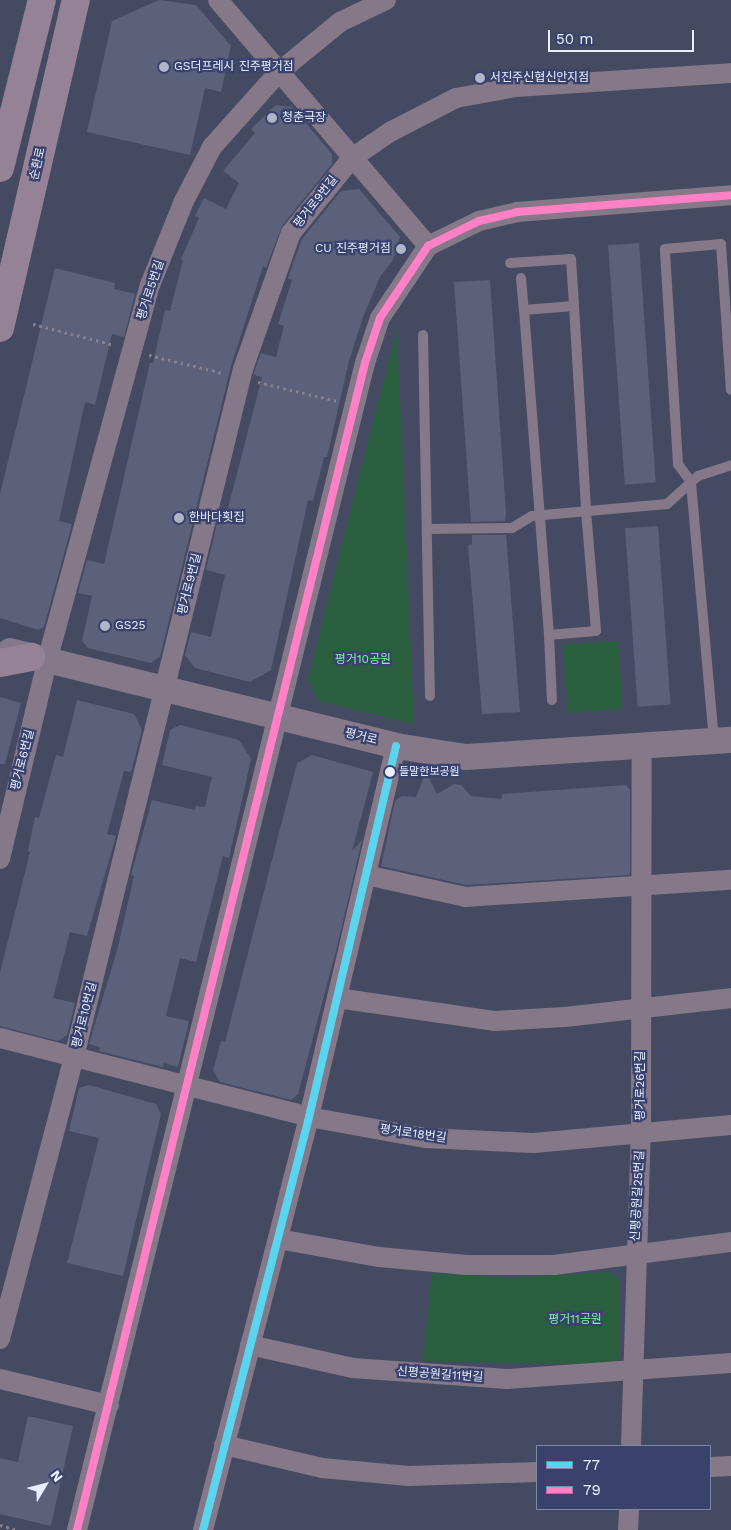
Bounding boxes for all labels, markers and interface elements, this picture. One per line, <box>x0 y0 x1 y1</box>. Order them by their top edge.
scale bar <box>551 20 697 52</box>
text: 50 m <box>556 30 593 48</box>
place label: GS더프레시 진주평거점 <box>174 60 294 74</box>
marker: GS더프레시 진주평거점 <box>158 61 170 73</box>
place label: 서진주신협신안지점 <box>490 71 589 85</box>
marker: 서진주신협신안지점 <box>474 72 486 84</box>
place label: 청춘극장 <box>282 111 326 125</box>
marker: 청춘극장 <box>266 112 278 124</box>
street label: 순환로 <box>27 146 49 182</box>
street label: 평거로9번길 <box>291 173 341 231</box>
place label: CU 진주평거점 <box>315 242 391 256</box>
marker: CU 진주평거점 <box>395 243 407 255</box>
street label: 평거로5번길 <box>135 258 167 322</box>
place label: 한바다횟집 <box>189 511 244 525</box>
marker: 한바다횟집 <box>173 512 185 524</box>
street label: 평거로9번길 <box>175 552 205 616</box>
place label: GS25 <box>115 619 145 633</box>
marker: GS25 <box>99 620 111 632</box>
park label: 평거10공원 <box>335 653 391 667</box>
street label: 평거로 <box>343 726 379 748</box>
street label: 평거로6번길 <box>8 728 38 792</box>
place label: 들말한보공원 <box>399 765 460 779</box>
marker: 들말한보공원 <box>385 767 395 777</box>
street label: 평거로10번길 <box>70 981 100 1049</box>
street label: 평거로26번길 <box>634 1051 648 1121</box>
street label: 평거로18번길 <box>379 1122 447 1146</box>
street label: 신평공원길25번길 <box>628 1150 648 1242</box>
park label: 평거11공원 <box>548 1313 602 1327</box>
street label: 신평공원길11번길 <box>396 1365 484 1385</box>
legend <box>536 1445 711 1510</box>
text: 77 <box>583 1456 600 1474</box>
north arrow <box>20 1460 70 1510</box>
text: N <box>47 1467 66 1485</box>
text: 79 <box>583 1481 601 1499</box>

